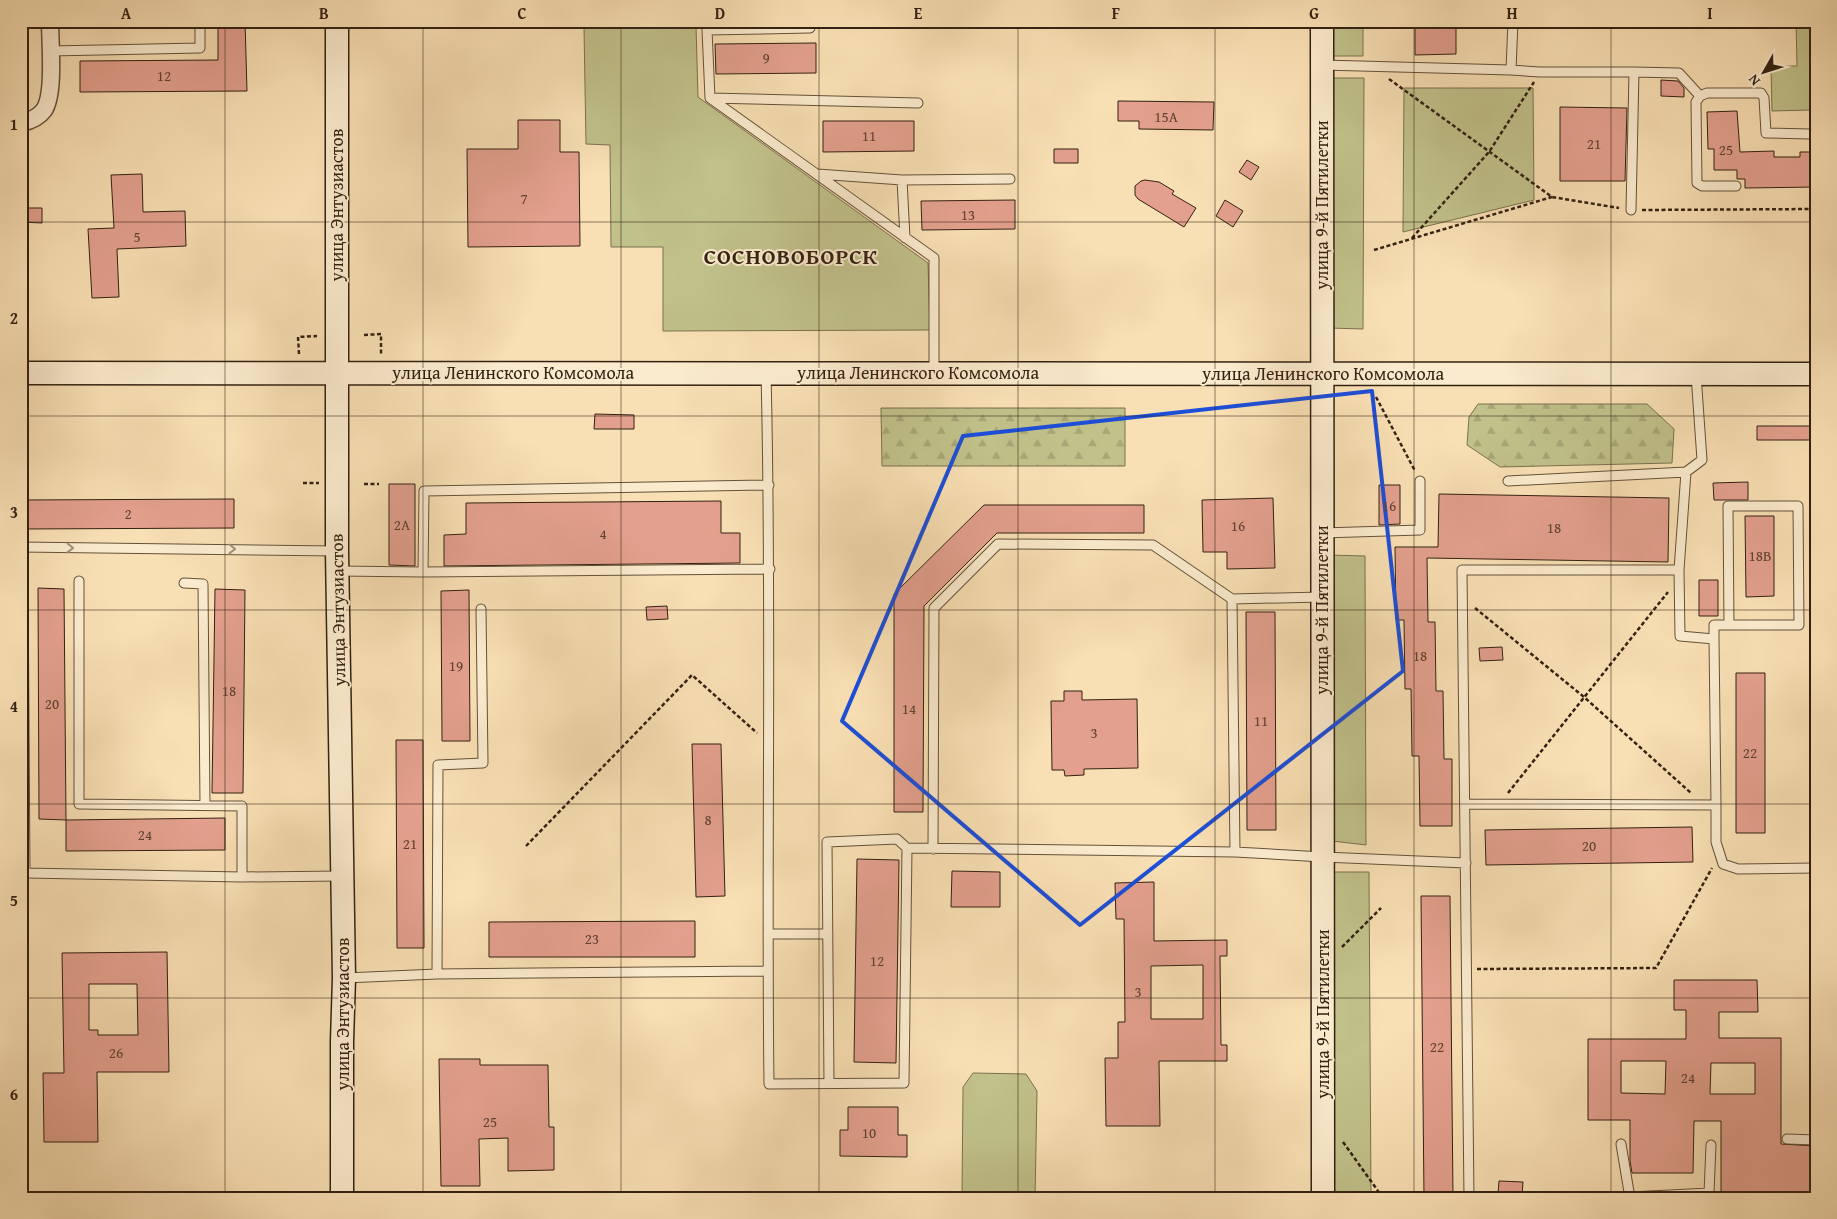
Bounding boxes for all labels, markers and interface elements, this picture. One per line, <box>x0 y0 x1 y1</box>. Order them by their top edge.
text: A <box>121 1 132 25</box>
text: B <box>319 1 329 25</box>
text: C <box>517 1 527 25</box>
text: D <box>715 1 725 25</box>
text: E <box>914 1 923 25</box>
text: F <box>1112 1 1120 25</box>
text: G <box>1309 1 1319 25</box>
text: H <box>1506 1 1518 25</box>
text: I <box>1707 1 1713 25</box>
house number: 9 <box>762 47 770 68</box>
north arrow <box>1740 48 1790 98</box>
house number: 12 <box>157 65 171 86</box>
text: N <box>1743 70 1765 90</box>
house number: 15А <box>1154 106 1178 127</box>
text: 1 <box>10 112 18 136</box>
street label: улица 9-й Пятилетки <box>1308 120 1335 291</box>
house number: 11 <box>862 125 876 146</box>
street label: улица Энтузиастов <box>323 128 350 282</box>
house number: 21 <box>1587 133 1601 154</box>
house number: 25 <box>1719 139 1733 160</box>
house number: 7 <box>520 188 528 209</box>
house number: 13 <box>961 204 975 225</box>
house number: 5 <box>133 226 141 247</box>
district label: СОСНОВОБОРСК <box>704 240 878 272</box>
text: 2 <box>10 306 18 330</box>
street label: улица Ленинского Комсомола <box>391 359 635 386</box>
street label: улица Ленинского Комсомола <box>796 359 1040 386</box>
street label: улица Ленинского Комсомола <box>1201 360 1445 387</box>
house number: 16 <box>1382 495 1396 516</box>
text: 3 <box>10 500 18 524</box>
house number: 2 <box>124 503 132 524</box>
house number: 2А <box>394 514 410 535</box>
house number: 16 <box>1231 515 1245 536</box>
house number: 18 <box>1547 517 1561 538</box>
house number: 4 <box>599 523 607 544</box>
street label: улица 9-й Пятилетки <box>1308 525 1335 696</box>
street label: улица Энтузиастов <box>323 533 352 688</box>
one-way arrow <box>66 543 74 553</box>
one-way arrow <box>229 544 237 554</box>
house number: 18В <box>1749 545 1771 566</box>
house number: 18 <box>1413 645 1427 666</box>
house number: 19 <box>449 655 463 676</box>
house number: 18 <box>222 680 236 701</box>
house number: 20 <box>45 693 59 714</box>
text: 4 <box>10 694 18 718</box>
house number: 14 <box>902 698 916 719</box>
house number: 11 <box>1254 710 1268 731</box>
house number: 3 <box>1090 722 1098 743</box>
house number: 22 <box>1743 742 1757 763</box>
house number: 8 <box>704 809 712 830</box>
house number: 24 <box>138 824 152 845</box>
house number: 21 <box>403 833 417 854</box>
house number: 20 <box>1582 835 1596 856</box>
text: 5 <box>10 888 18 912</box>
house number: 23 <box>585 928 599 949</box>
street label: улица 9-й Пятилетки <box>1309 929 1336 1100</box>
street label: улица Энтузиастов <box>329 937 356 1091</box>
house number: 12 <box>870 950 884 971</box>
house number: 3 <box>1134 981 1142 1002</box>
house number: 22 <box>1430 1036 1444 1057</box>
house number: 26 <box>109 1042 123 1063</box>
house number: 24 <box>1681 1067 1695 1088</box>
text: 6 <box>10 1082 18 1106</box>
house number: 25 <box>483 1111 497 1132</box>
house number: 10 <box>862 1122 876 1143</box>

